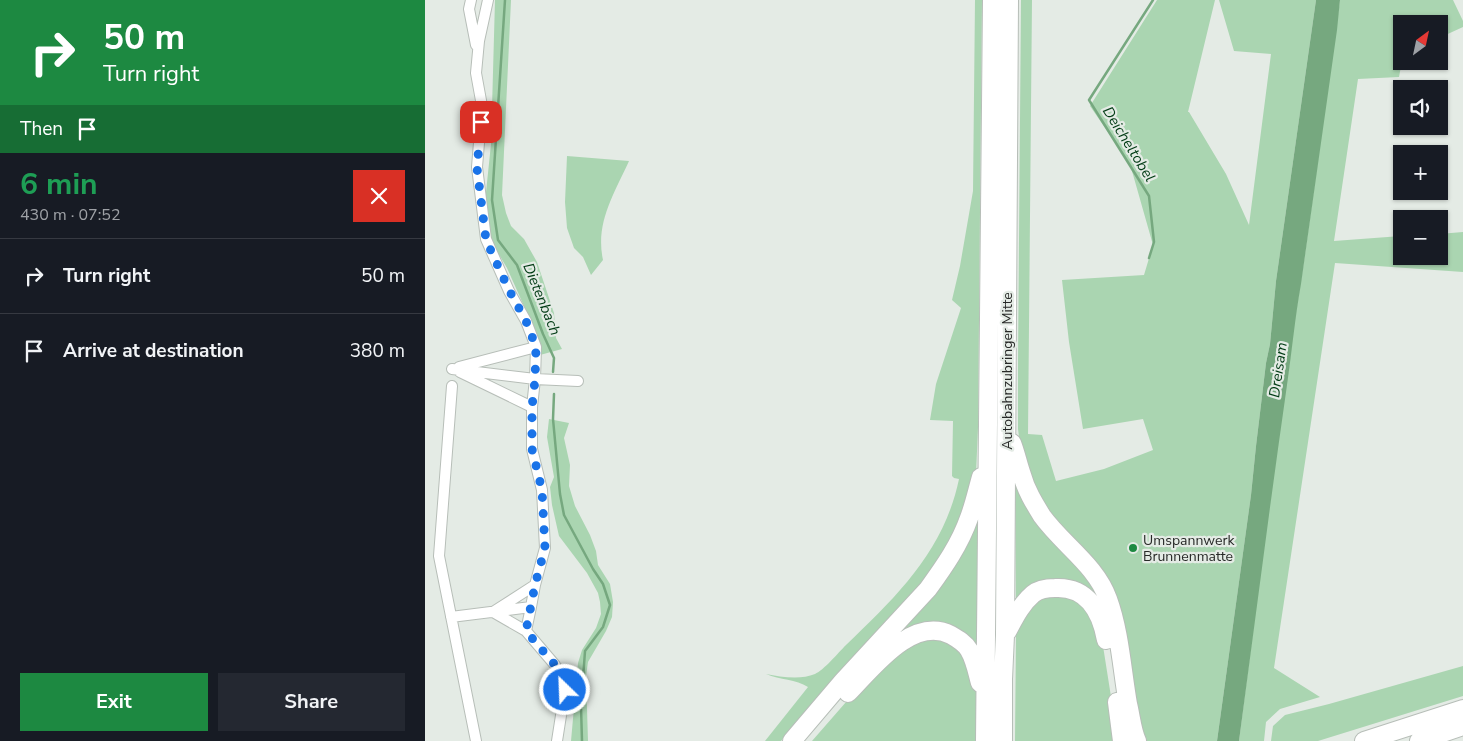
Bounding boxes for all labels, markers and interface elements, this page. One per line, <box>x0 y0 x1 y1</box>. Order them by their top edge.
text: 50 m <box>103 14 185 61</box>
north arrow <box>1393 15 1447 70</box>
map controls <box>1393 15 1448 265</box>
icon: right <box>20 20 85 85</box>
text: Turn right <box>103 59 199 89</box>
button: sound <box>1393 80 1448 135</box>
pin <box>460 101 502 143</box>
water label: Deicheltobel <box>1098 103 1160 185</box>
icon: arrive <box>467 108 495 136</box>
icon: arrive <box>73 115 101 143</box>
text: Then <box>20 116 63 142</box>
button: + <box>1393 145 1448 200</box>
text: 6 min <box>20 164 98 205</box>
button: close <box>353 170 405 222</box>
text: 430 m · 07:52 <box>20 204 121 226</box>
button: − <box>1393 210 1448 265</box>
water label: Dietenbach <box>518 260 566 338</box>
icon: right <box>20 262 48 290</box>
text: Turn right <box>63 263 150 289</box>
text: 50 m <box>361 263 405 289</box>
street label: Autobahnzubringer Mitte <box>998 292 1017 450</box>
icon: arrive <box>20 337 48 365</box>
text: Arrive at destination <box>63 338 244 364</box>
text: 380 m <box>350 338 405 364</box>
water label: Dreisam <box>1264 341 1292 399</box>
place label: Umspannwerk Brunnenmatte <box>1143 531 1235 566</box>
marker: Umspannwerk Brunnenmatte <box>1127 542 1139 554</box>
position arrow <box>538 663 590 715</box>
button: Exit <box>20 673 208 731</box>
button: Share <box>218 673 405 731</box>

